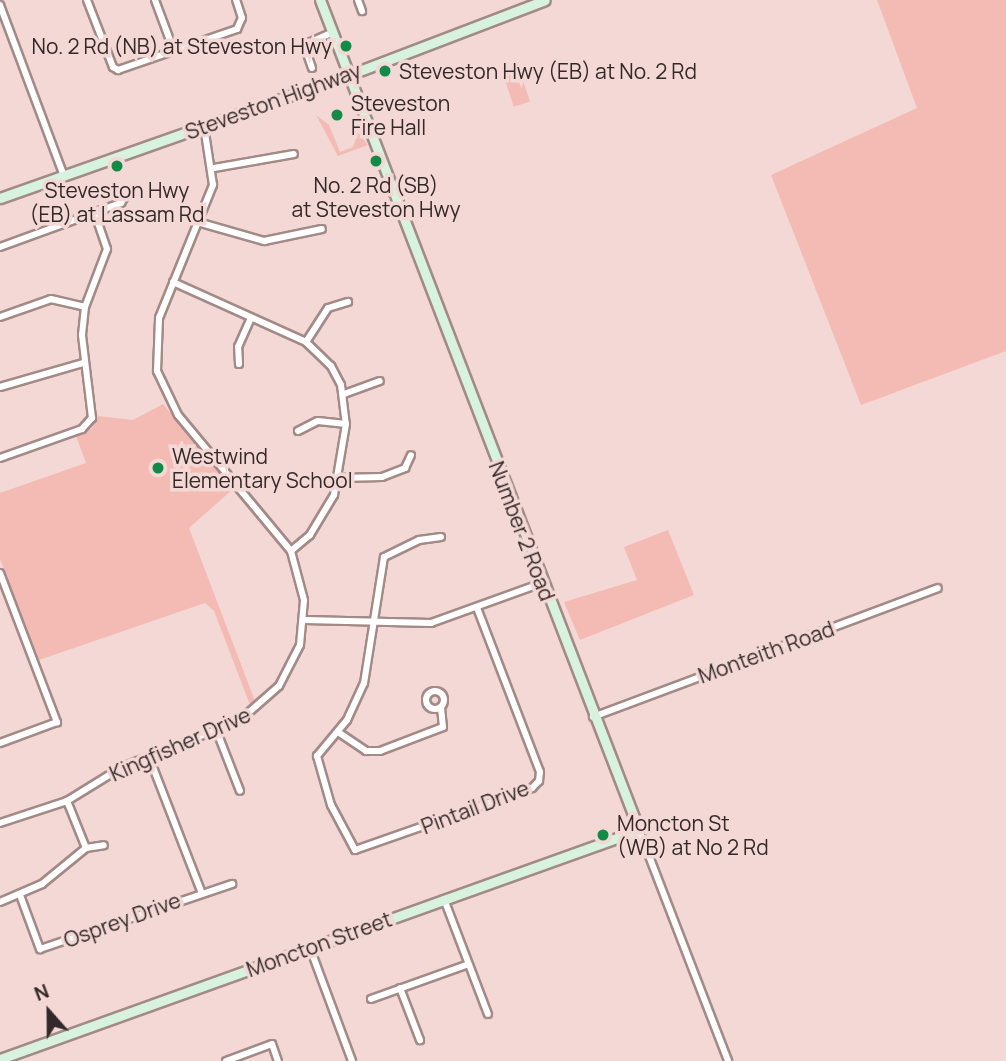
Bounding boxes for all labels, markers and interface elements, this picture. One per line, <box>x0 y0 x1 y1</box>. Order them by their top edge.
place label: No. 2 Rd (NB) at Steveston Hwy <box>32 33 332 59</box>
marker: No. 2 Rd (NB) at Steveston Hwy <box>338 38 354 54</box>
street label: Steveston Highway <box>182 57 364 145</box>
place label: Steveston Hwy (EB) at No. 2 Rd <box>399 58 697 84</box>
marker: Steveston Hwy (EB) at No. 2 Rd <box>377 63 393 79</box>
place label: Steveston Fire Hall <box>351 90 450 140</box>
marker: Steveston Fire Hall <box>329 107 345 123</box>
marker: No. 2 Rd (SB) at Steveston Hwy <box>368 153 384 169</box>
marker: Steveston Hwy (EB) at Lassam Rd <box>109 158 125 174</box>
place label: No. 2 Rd (SB) at Steveston Hwy <box>291 172 461 222</box>
place label: Steveston Hwy (EB) at Lassam Rd <box>29 177 205 227</box>
place label: Westwind Elementary School <box>172 443 353 493</box>
street label: Number 2 Road <box>484 458 560 604</box>
marker: Westwind Elementary School <box>150 460 166 476</box>
street label: Monteith Road <box>695 616 837 688</box>
street label: Kingfisher Drive <box>106 702 254 786</box>
street label: Pintail Drive <box>418 775 532 839</box>
place label: Moncton St (WB) at No 2 Rd <box>617 810 769 860</box>
marker: Moncton St (WB) at No 2 Rd <box>595 827 611 843</box>
street label: Osprey Drive <box>60 887 184 953</box>
street label: Moncton Street <box>243 906 395 982</box>
north arrow <box>14 977 84 1047</box>
text: N <box>30 978 53 1007</box>

